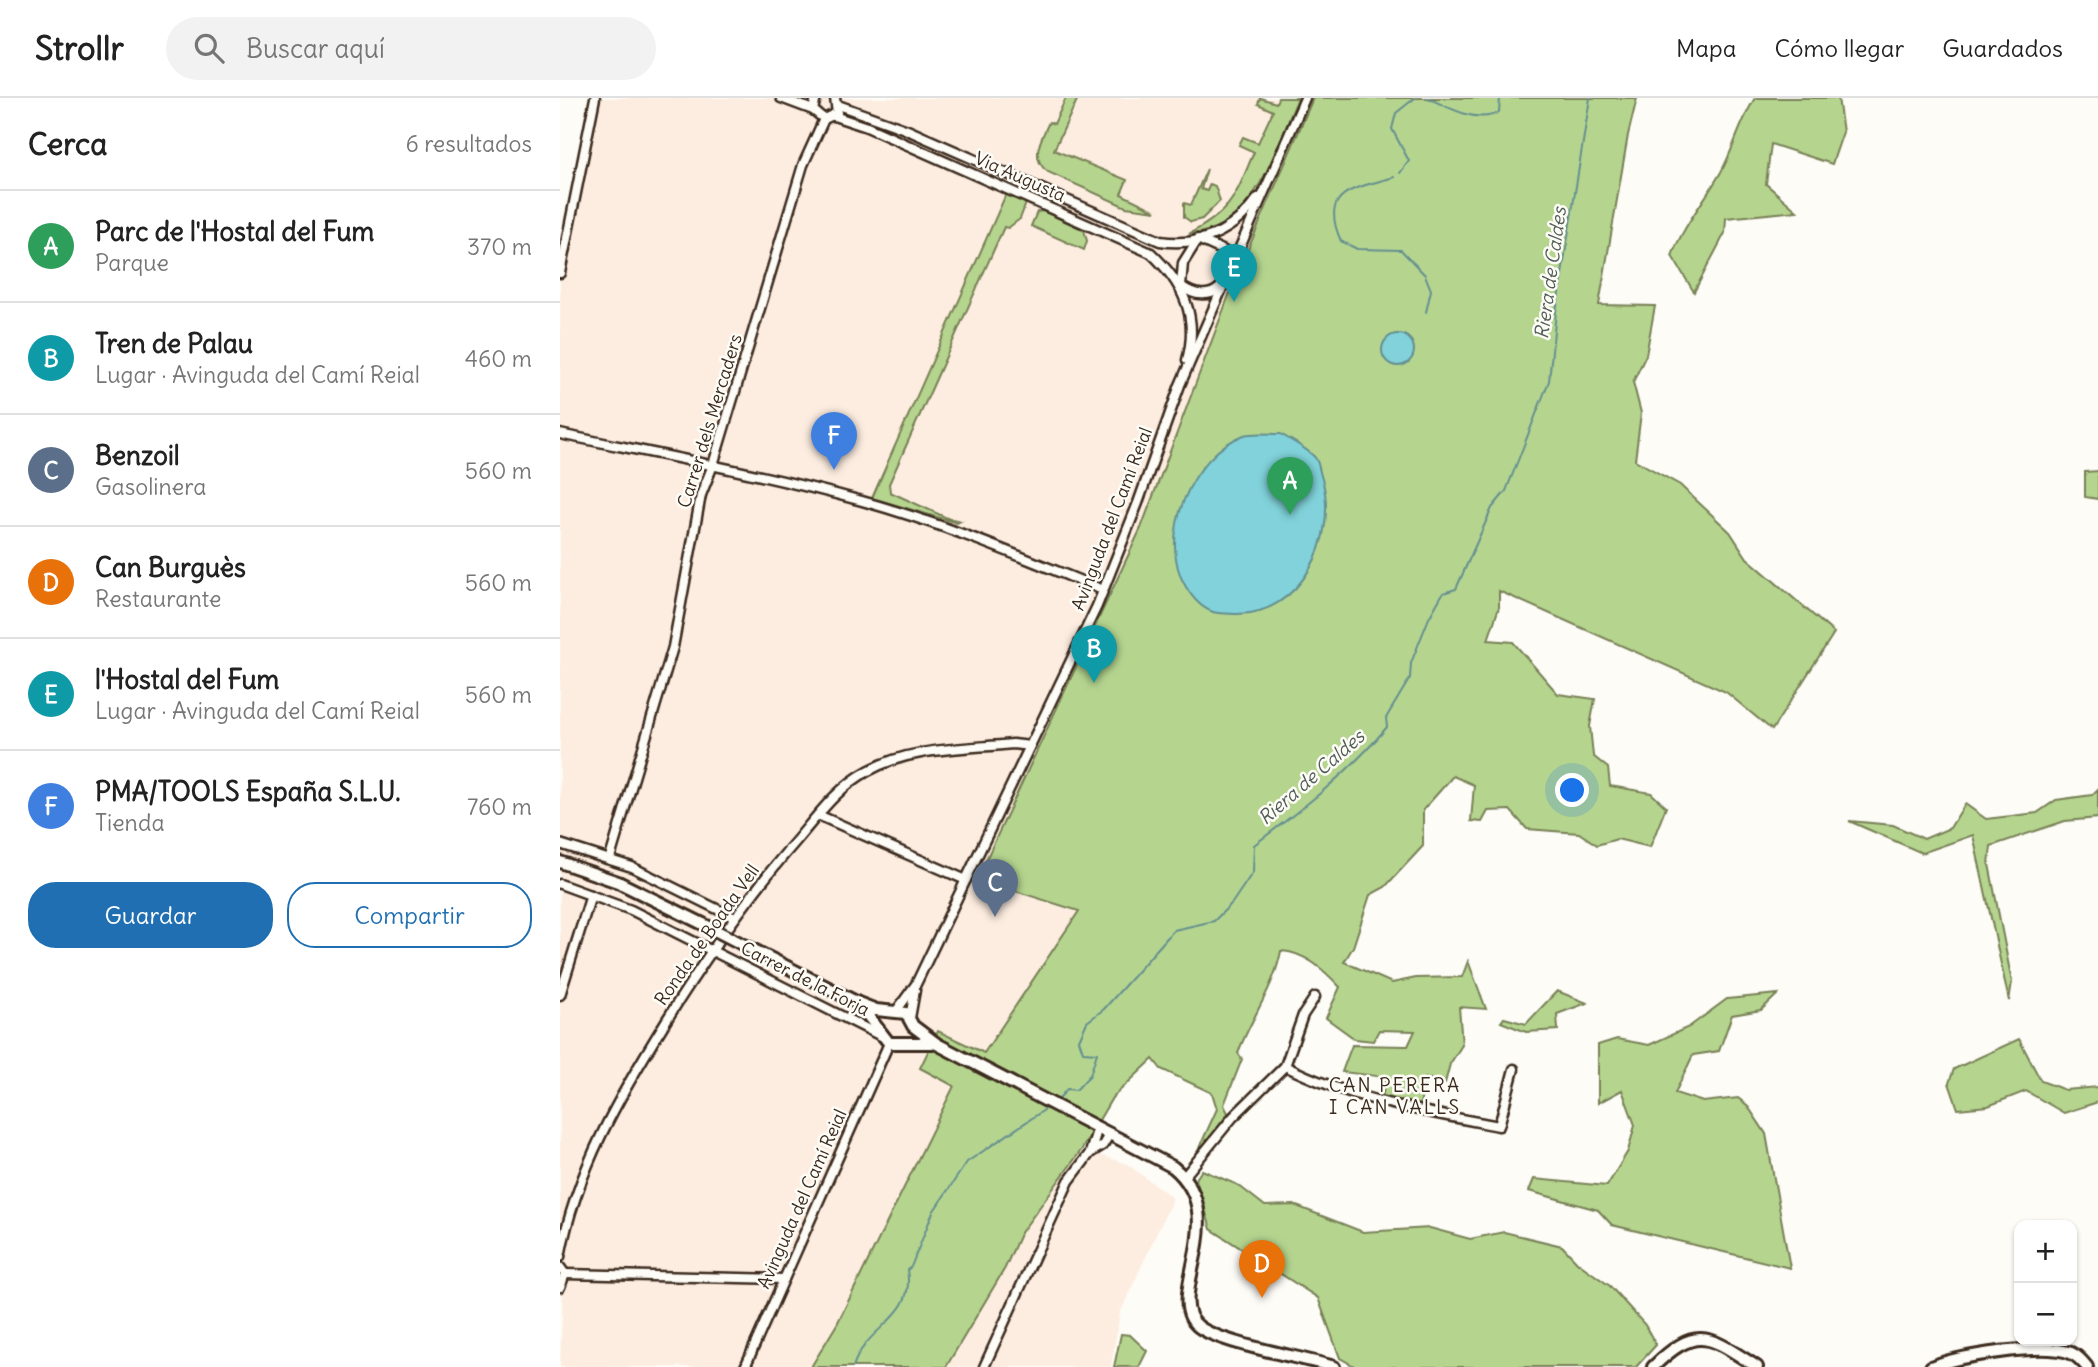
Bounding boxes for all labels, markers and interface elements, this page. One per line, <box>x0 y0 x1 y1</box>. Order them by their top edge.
search box <box>166 17 656 80</box>
text: Strollr <box>35 27 124 69</box>
icon: search <box>190 29 228 67</box>
text: Buscar aquí <box>246 32 385 65</box>
text: Mapa <box>1676 33 1736 63</box>
text: Cómo llegar <box>1774 33 1904 63</box>
text: Guardados <box>1942 33 2063 63</box>
text: Cerca <box>28 125 107 163</box>
text: 6 resultados <box>405 129 532 158</box>
street label: Via Augusta <box>971 146 1069 207</box>
water label: Riera de Caldes <box>1529 204 1571 340</box>
text: Parc de l'Hostal del Fum <box>95 215 374 248</box>
text: A <box>44 232 58 261</box>
text: 370 m <box>467 232 532 261</box>
pin: E <box>1211 244 1257 302</box>
text: Parque <box>95 248 169 277</box>
text: Tren de Palau <box>95 327 253 360</box>
street label: Carrer dels Mercaders <box>672 331 747 511</box>
text: B <box>43 344 59 373</box>
text: 460 m <box>465 344 532 373</box>
text: Lugar · Avinguda del Camí Reial <box>95 360 420 389</box>
pin: F <box>811 412 857 470</box>
street label: Avinguda del Camí Reial <box>1066 424 1157 613</box>
text: Benzoil <box>95 439 180 472</box>
text: C <box>43 456 59 485</box>
text: 560 m <box>465 456 532 485</box>
pin: A <box>1267 457 1313 515</box>
text: Gasolinera <box>95 472 206 501</box>
text: Can Burguès <box>95 551 246 584</box>
text: D <box>43 568 59 597</box>
text: 560 m <box>465 568 532 597</box>
text: Restaurante <box>95 584 221 613</box>
pin: B <box>1071 625 1117 683</box>
text: l'Hostal del Fum <box>95 663 279 696</box>
text: E <box>44 680 58 709</box>
text: 560 m <box>465 680 532 709</box>
text: Lugar · Avinguda del Camí Reial <box>95 696 420 725</box>
water label: Riera de Caldes <box>1253 724 1370 830</box>
your location <box>1555 773 1589 807</box>
text: PMA/TOOLS España S.L.U. <box>95 775 401 808</box>
text: F <box>44 792 58 821</box>
text: 760 m <box>467 792 532 821</box>
text: Tienda <box>95 808 165 837</box>
pin: C <box>972 859 1018 917</box>
street label: Ronda de Boada Vell <box>649 860 764 1010</box>
button: Guardar <box>28 882 273 948</box>
button: Compartir <box>287 882 532 948</box>
street label: Carrer de la Forja <box>737 936 874 1021</box>
district label: CAN PERERA I CAN VALLS <box>1329 1073 1461 1119</box>
street label: Avinguda del Camí Reial <box>752 1106 851 1292</box>
map controls <box>2014 1220 2077 1346</box>
button: + <box>2014 1220 2077 1283</box>
pin: D <box>1239 1240 1285 1298</box>
button: − <box>2014 1283 2077 1346</box>

